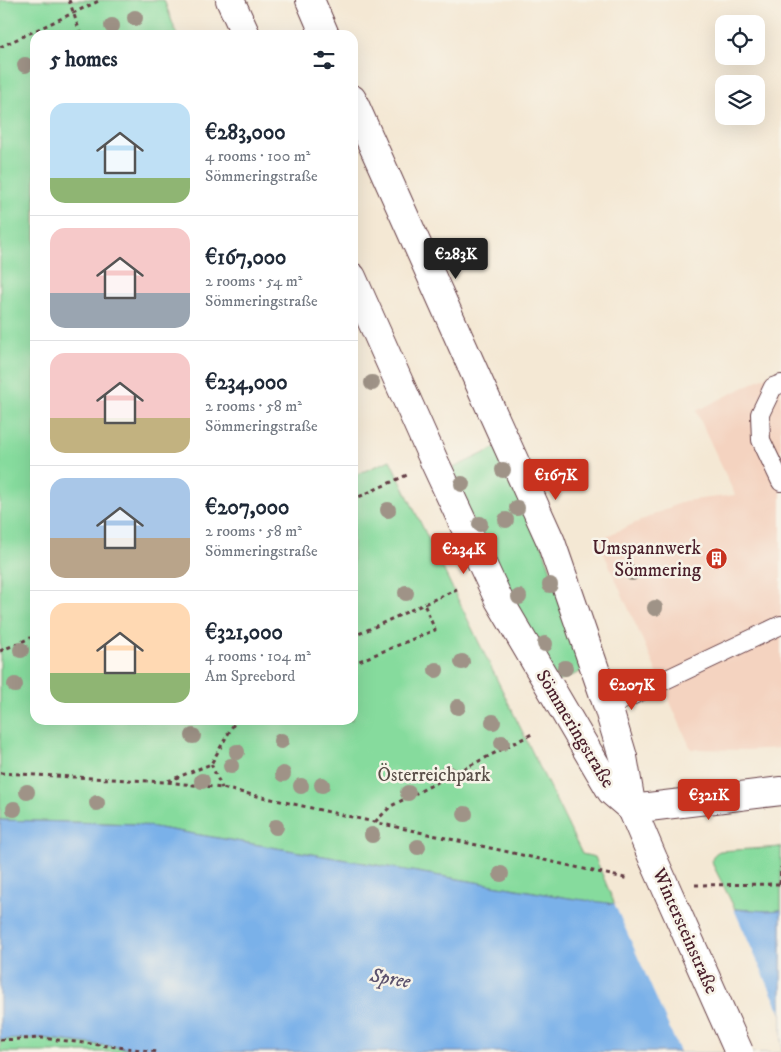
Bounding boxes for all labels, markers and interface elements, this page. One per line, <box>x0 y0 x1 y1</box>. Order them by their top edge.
map controls <box>715 15 765 125</box>
button: locate <box>715 15 765 65</box>
icon: filters <box>310 46 338 74</box>
text: 5 homes <box>50 47 118 73</box>
button: layers <box>715 75 765 125</box>
text: €283,000 <box>205 120 286 146</box>
icon: home <box>90 123 150 183</box>
text: 4 rooms · 100 m² <box>205 146 310 166</box>
text: Sömmeringstraße <box>205 166 318 186</box>
pin: €283K <box>421 238 491 280</box>
text: €283K <box>435 244 477 264</box>
text: €167,000 <box>205 245 286 271</box>
icon: home <box>90 248 150 308</box>
text: 2 rooms · 54 m² <box>205 271 302 291</box>
text: Sömmeringstraße <box>205 291 318 311</box>
text: €234,000 <box>205 370 288 396</box>
icon: home <box>90 373 150 433</box>
text: 2 rooms · 58 m² <box>205 396 302 416</box>
text: Sömmeringstraße <box>205 416 318 436</box>
pin: €167K <box>521 458 591 501</box>
text: €167K <box>534 465 578 485</box>
text: €207,000 <box>205 495 289 521</box>
icon: home <box>90 498 150 558</box>
text: 2 rooms · 58 m² <box>205 521 302 541</box>
pin: €234K <box>429 532 499 575</box>
place label: Umspannwerk Sömmering <box>592 537 702 582</box>
text: €234K <box>442 539 486 559</box>
text: Sömmeringstraße <box>205 541 318 561</box>
building icon: Umspannwerk Sömmering <box>705 547 729 571</box>
text: €321,000 <box>205 620 283 646</box>
icon: home <box>90 623 150 683</box>
text: 4 rooms · 104 m² <box>205 646 311 666</box>
text: Am Spreebord <box>205 666 295 686</box>
street label: Sömmeringstraße <box>531 666 619 792</box>
pin: €207K <box>597 668 667 711</box>
text: €207K <box>609 675 655 695</box>
park label: Österreichpark <box>378 763 491 787</box>
pin: €321K <box>674 778 744 821</box>
text: €321K <box>689 785 729 805</box>
street label: Wintersteinstraße <box>647 864 723 998</box>
water label: Spree <box>367 963 413 995</box>

